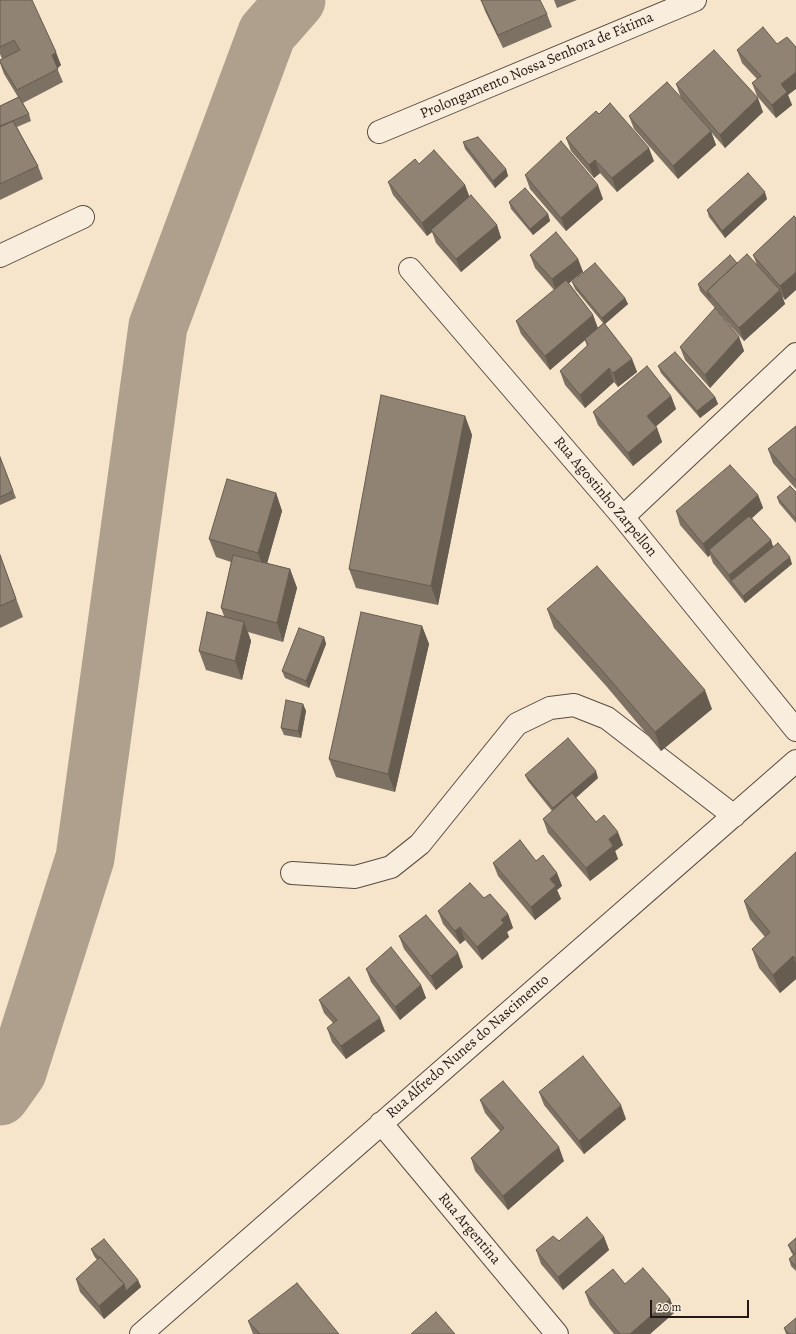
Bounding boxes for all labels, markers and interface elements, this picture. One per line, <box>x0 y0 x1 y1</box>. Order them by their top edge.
street label: Prolongamento Nossa Senhora de Fátima <box>418 9 656 123</box>
street label: Rua Agostinho Zarpellon <box>549 433 661 561</box>
street label: Rua Alfredo Nunes do Nascimento <box>383 971 553 1123</box>
street label: Rua Argentina <box>434 1190 504 1268</box>
scale bar <box>652 1292 751 1318</box>
text: 20 m <box>657 1299 681 1315</box>

